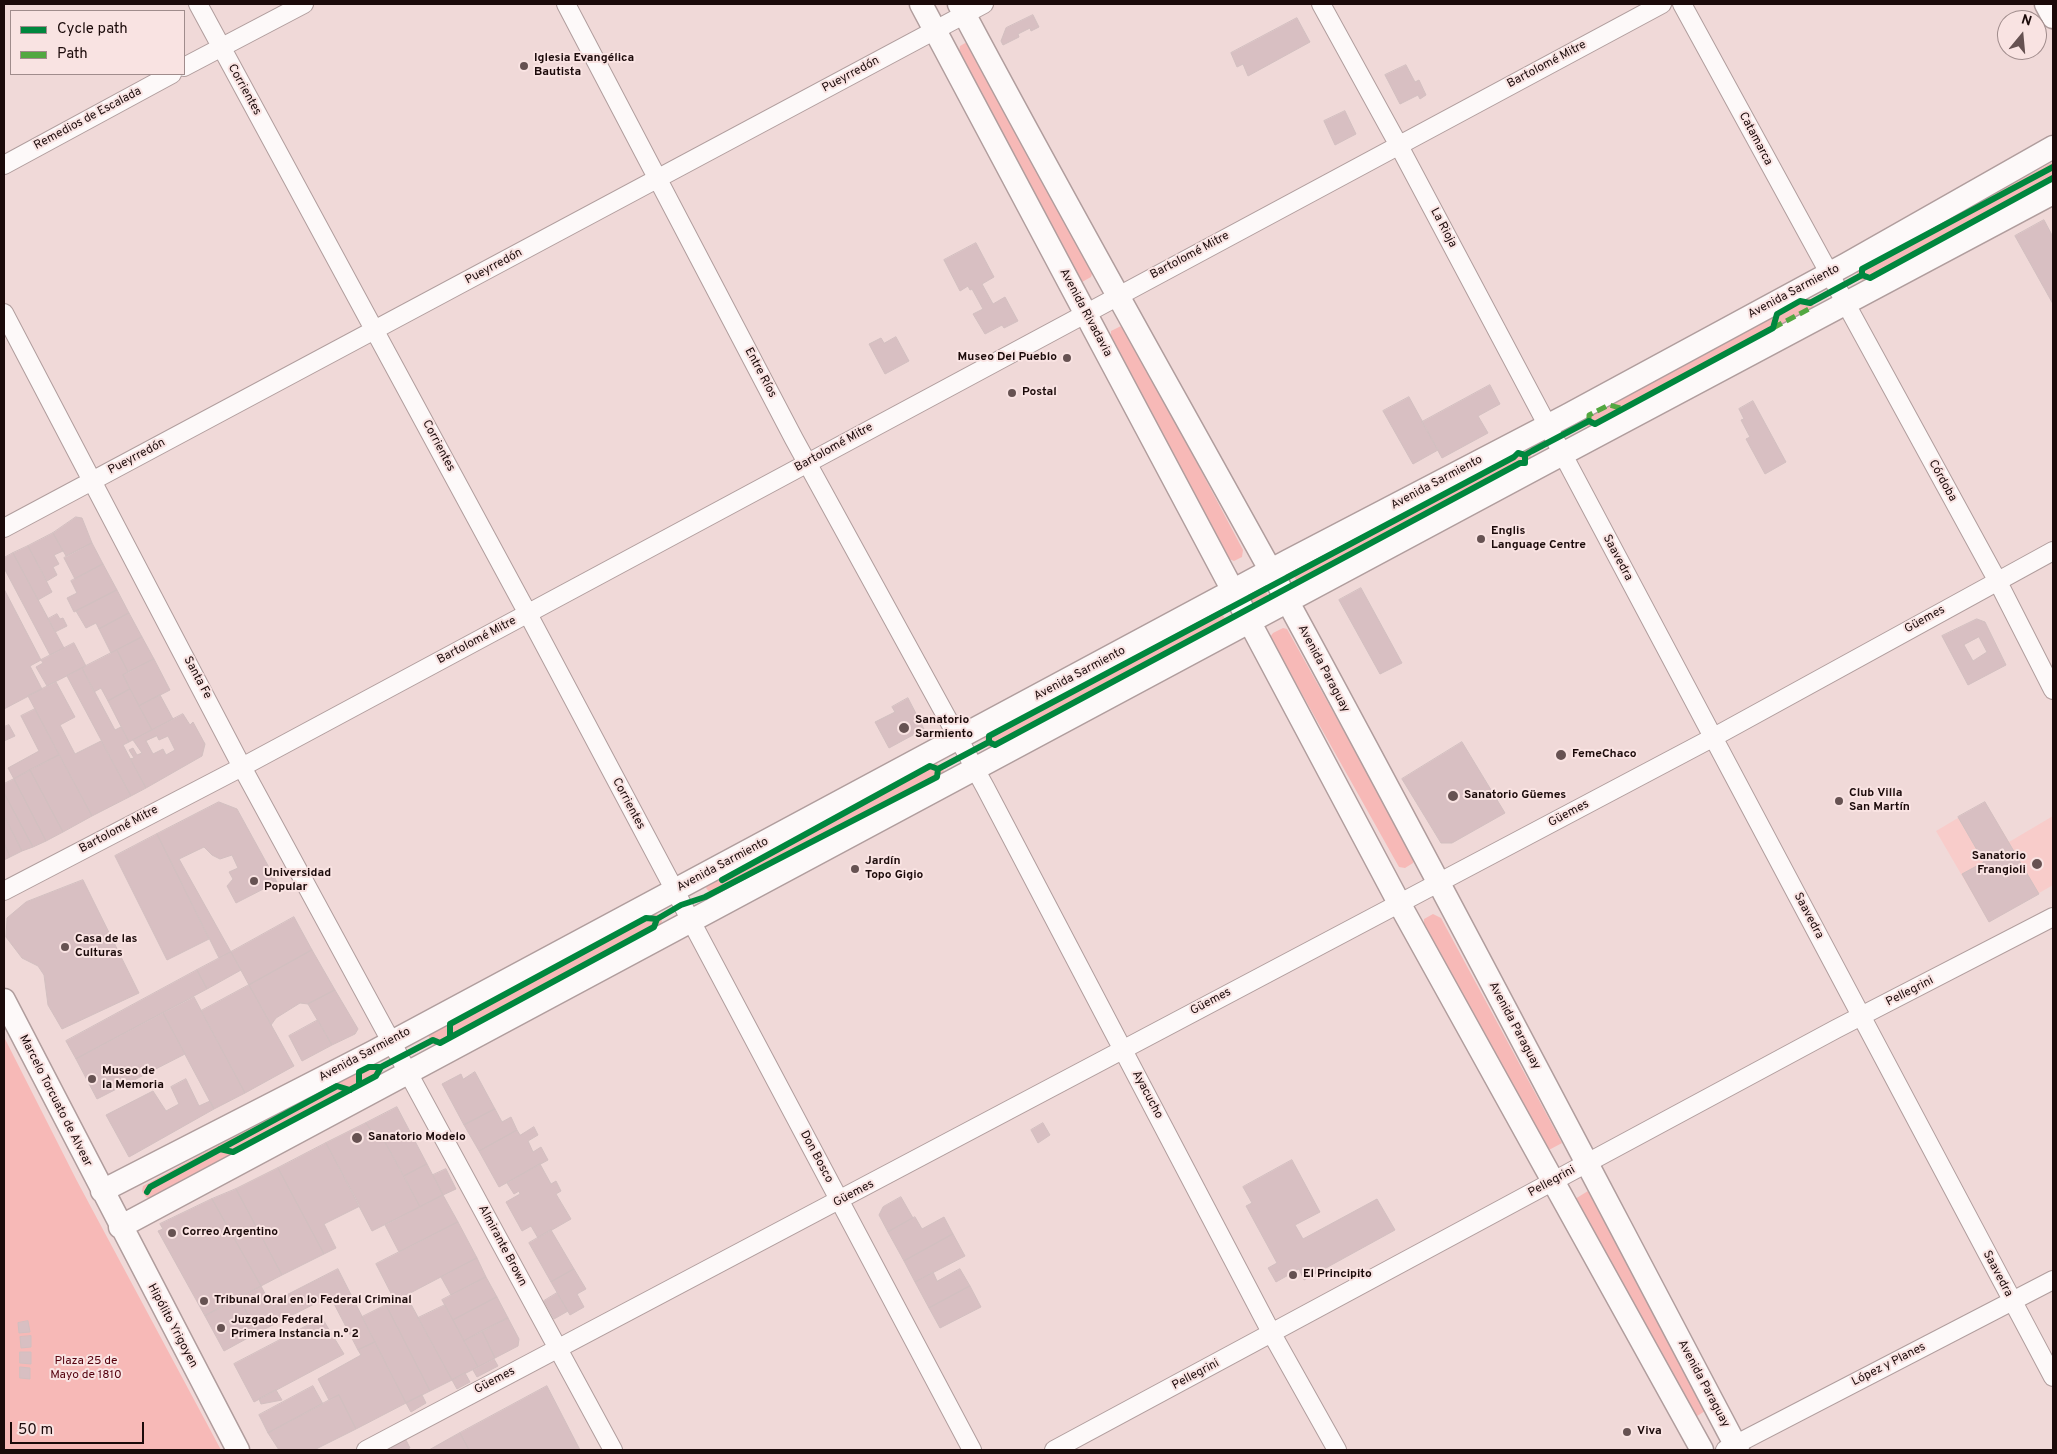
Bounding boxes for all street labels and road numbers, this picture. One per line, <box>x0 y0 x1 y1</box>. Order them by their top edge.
street label: Bartolomé Mitre <box>1505 38 1589 92</box>
street label: Pueyrredón <box>820 54 882 96</box>
street label: Corrientes <box>224 62 264 118</box>
street label: Remedios de Escalada <box>32 85 144 153</box>
street label: Catamarca <box>1735 110 1775 168</box>
street label: La Rioja <box>1427 206 1459 250</box>
street label: Bartolomé Mitre <box>1148 229 1232 283</box>
street label: Pueyrredón <box>463 246 525 288</box>
street label: Avenida Sarmiento <box>1746 262 1842 322</box>
street label: Avenida Rivadavia <box>1056 266 1114 360</box>
street label: Entre Ríos <box>741 345 779 401</box>
street label: Corrientes <box>418 418 458 474</box>
street label: Bartolomé Mitre <box>792 421 876 475</box>
street label: Pueyrredón <box>106 436 168 478</box>
street label: Avenida Sarmiento <box>1389 453 1485 513</box>
street label: Córdoba <box>1925 458 1959 504</box>
street label: Saavedra <box>1599 533 1635 583</box>
street label: Güemes <box>1902 603 1948 637</box>
street label: Bartolomé Mitre <box>435 614 519 668</box>
street label: Avenida Paraguay <box>1294 623 1352 715</box>
street label: Avenida Sarmiento <box>1032 644 1128 704</box>
street label: Santa Fe <box>180 654 214 702</box>
street label: Corrientes <box>608 776 648 832</box>
street label: Güemes <box>1546 797 1592 831</box>
street label: Bartolomé Mitre <box>77 803 161 857</box>
street label: Avenida Sarmiento <box>675 835 771 895</box>
street label: Saavedra <box>1790 891 1826 941</box>
street label: Pellegrini <box>1884 974 1936 1010</box>
street label: Avenida Paraguay <box>1485 980 1543 1072</box>
street label: Güemes <box>1188 985 1234 1019</box>
street label: Avenida Sarmiento <box>317 1025 413 1085</box>
street label: Marcelo Torcuato de Alvear <box>15 1033 95 1169</box>
street label: Ayacucho <box>1128 1069 1166 1121</box>
street label: Don Bosco <box>796 1128 836 1186</box>
street label: Pellegrini <box>1526 1163 1578 1201</box>
street label: Güemes <box>831 1177 877 1211</box>
street label: Almirante Brown <box>475 1203 529 1289</box>
street label: Saavedra <box>1979 1249 2015 1299</box>
street label: Hipólito Yrigoyen <box>144 1282 200 1370</box>
street label: Avenida Paraguay <box>1674 1338 1732 1430</box>
street label: López y Planes <box>1850 1340 1928 1390</box>
street label: Pellegrini <box>1170 1357 1222 1393</box>
street label: Güemes <box>472 1364 518 1398</box>

